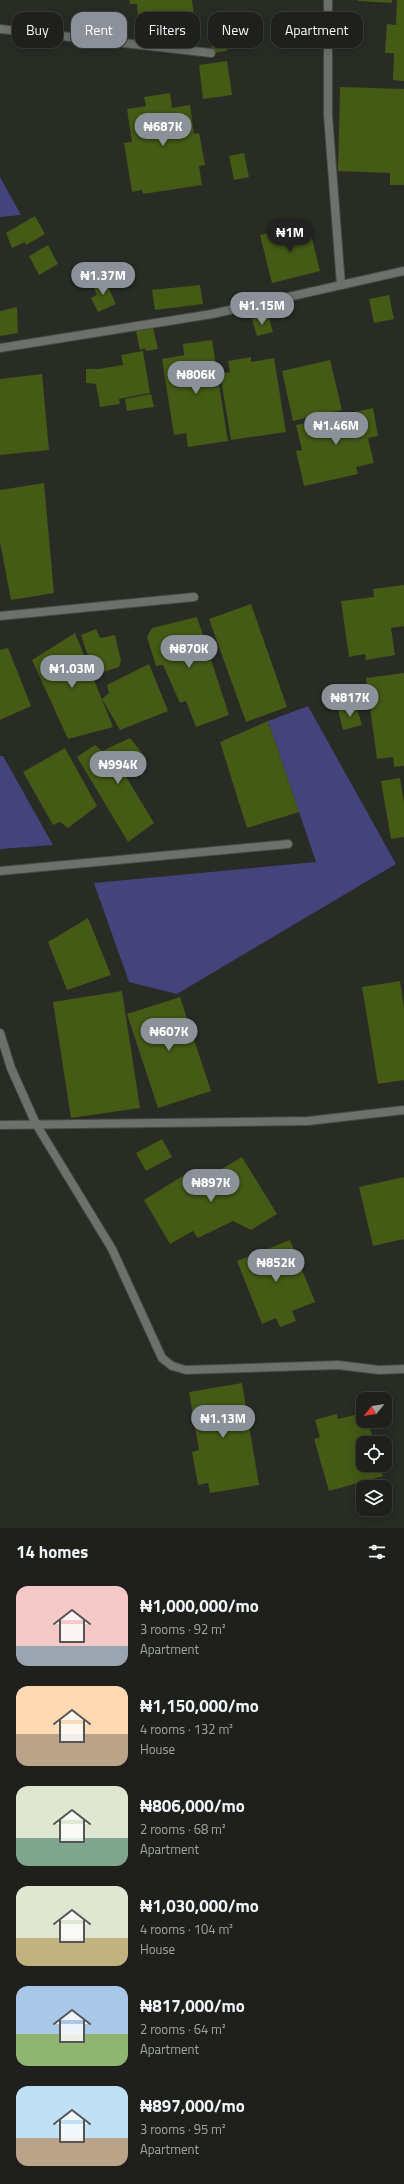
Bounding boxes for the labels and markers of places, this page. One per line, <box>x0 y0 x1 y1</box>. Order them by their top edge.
pin: ₦687K <box>135 113 191 147</box>
pin: ₦1M <box>271 219 309 253</box>
pin: ₦1.37M <box>70 262 136 296</box>
pin: ₦1.15M <box>229 292 295 326</box>
pin: ₦806K <box>168 361 224 395</box>
pin: ₦1.46M <box>303 412 369 446</box>
pin: ₦870K <box>161 635 217 669</box>
pin: ₦1.03M <box>39 655 105 689</box>
pin: ₦817K <box>322 684 378 718</box>
pin: ₦994K <box>90 751 146 785</box>
pin: ₦607K <box>141 1018 197 1052</box>
pin: ₦897K <box>183 1169 239 1203</box>
pin: ₦852K <box>248 1249 304 1283</box>
pin: ₦1.13M <box>190 1405 256 1439</box>

